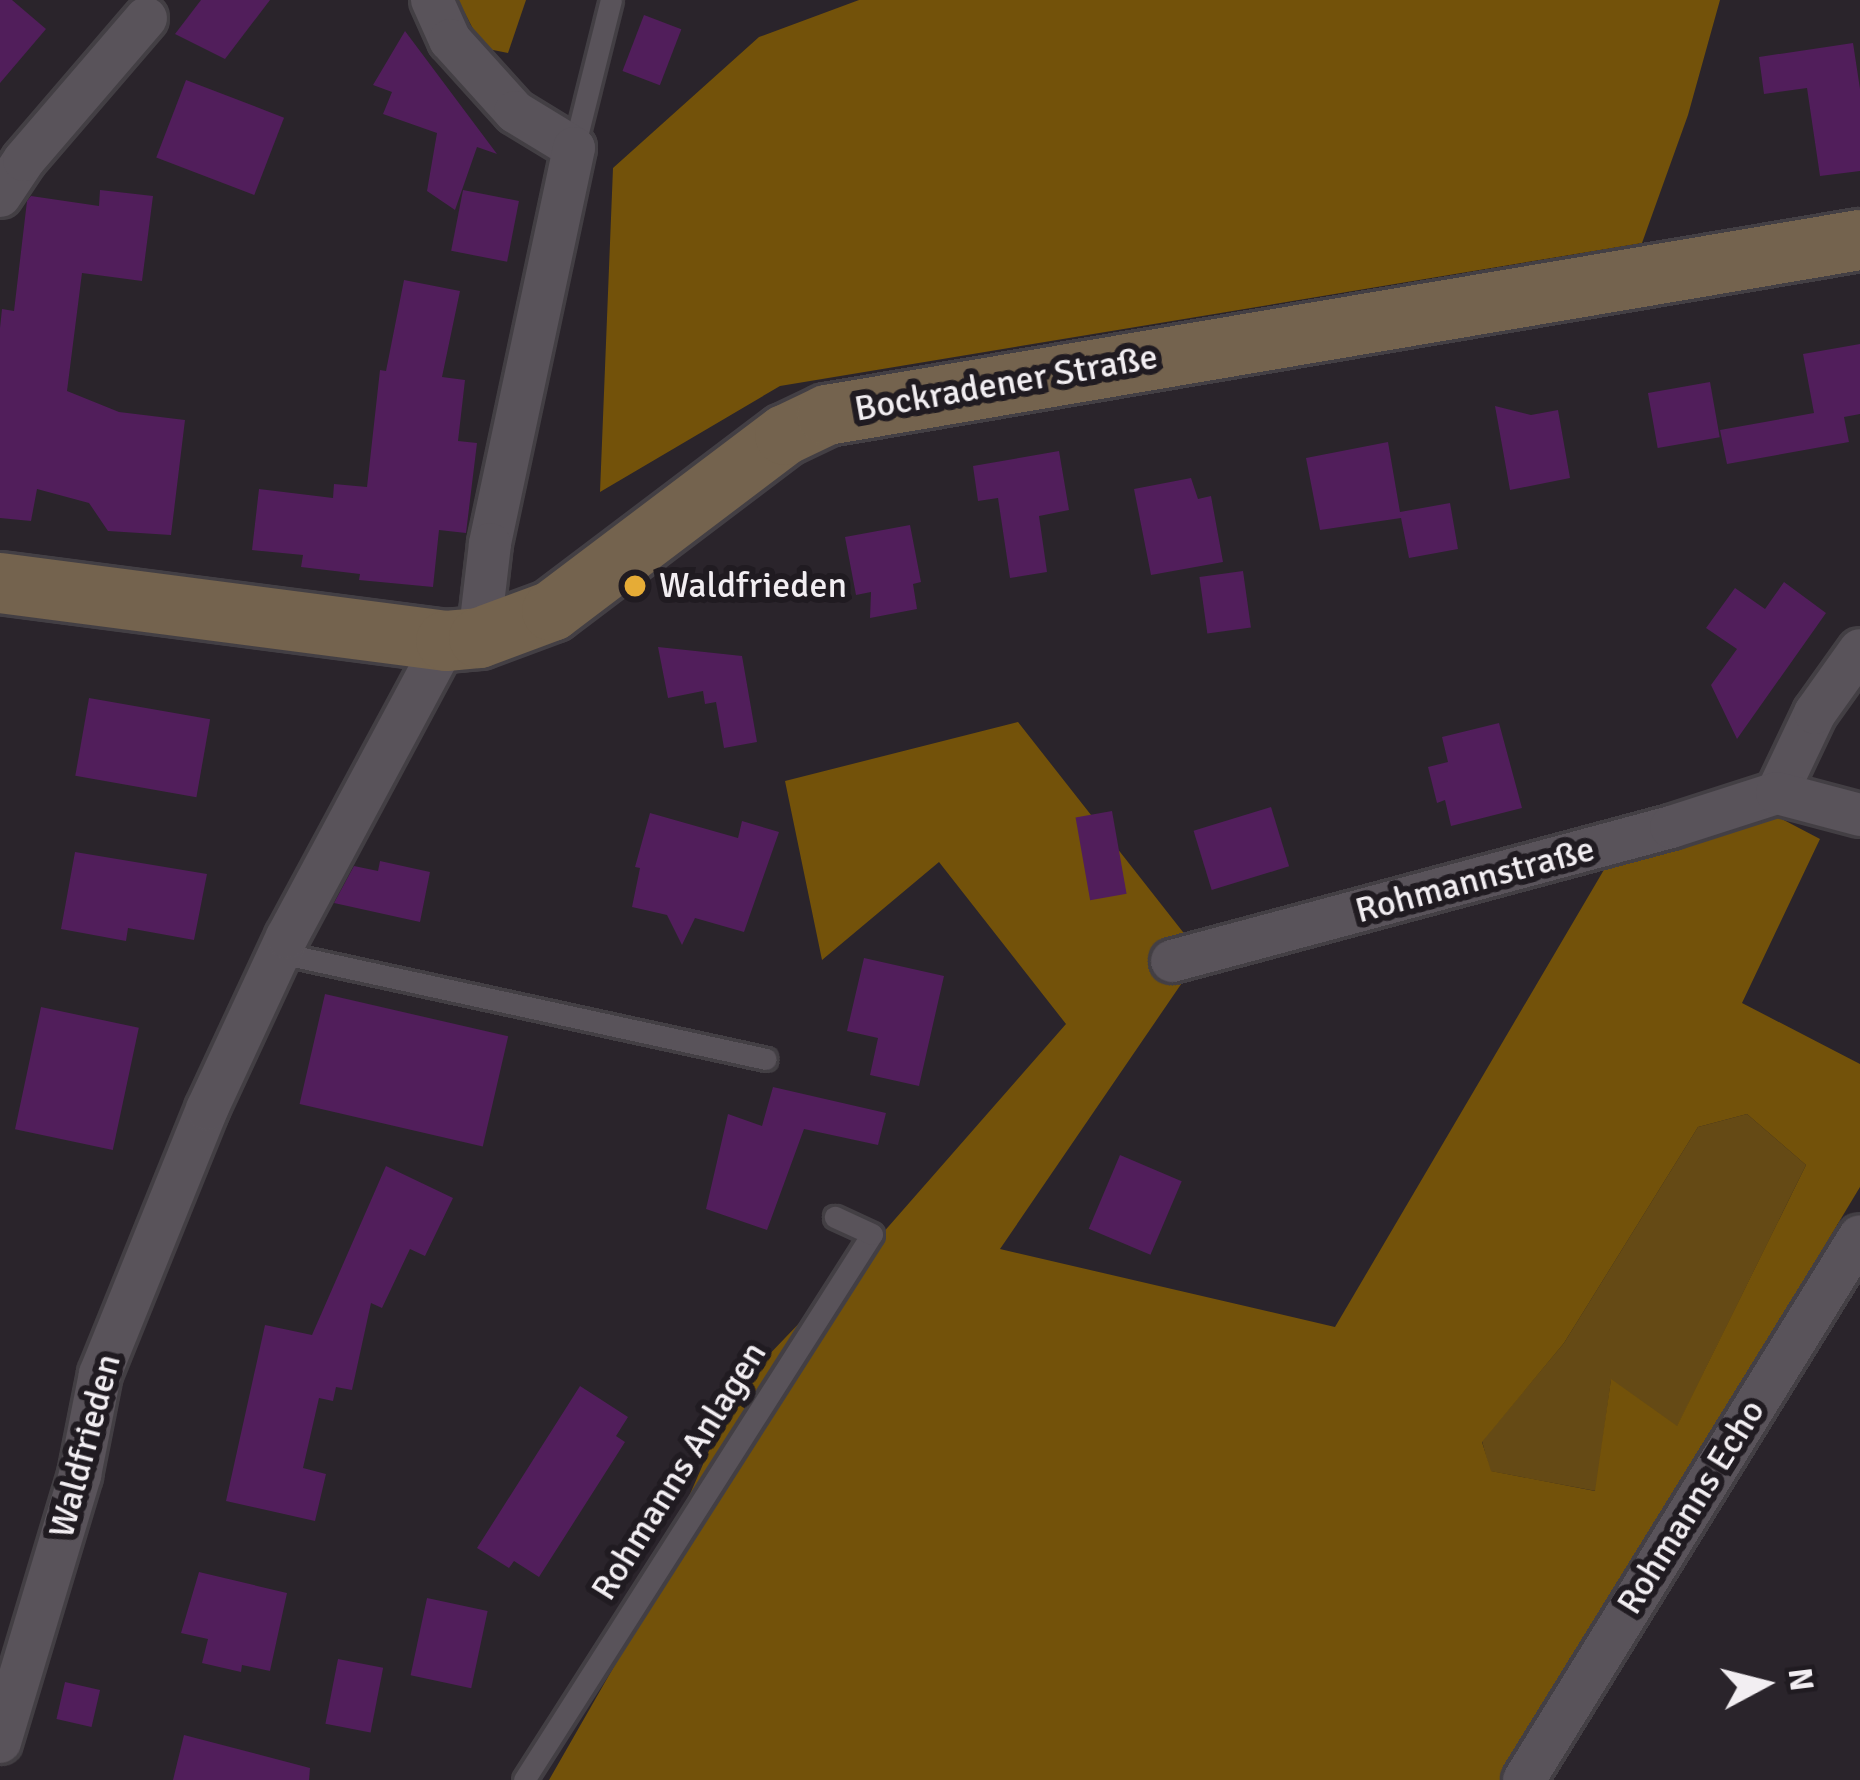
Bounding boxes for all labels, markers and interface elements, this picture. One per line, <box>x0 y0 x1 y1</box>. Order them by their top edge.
street label: Bockradener Straße <box>851 335 1161 431</box>
place label: Waldfrieden <box>659 564 847 608</box>
marker: Waldfrieden <box>622 573 648 599</box>
street label: Rohmannstraße <box>1351 827 1599 933</box>
street label: Rohmanns Anlagen <box>582 1334 776 1608</box>
street label: Waldfrieden <box>40 1350 130 1542</box>
street label: Rohmanns Echo <box>1608 1392 1774 1622</box>
north arrow <box>1704 1624 1824 1744</box>
text: N <box>1778 1666 1822 1693</box>

